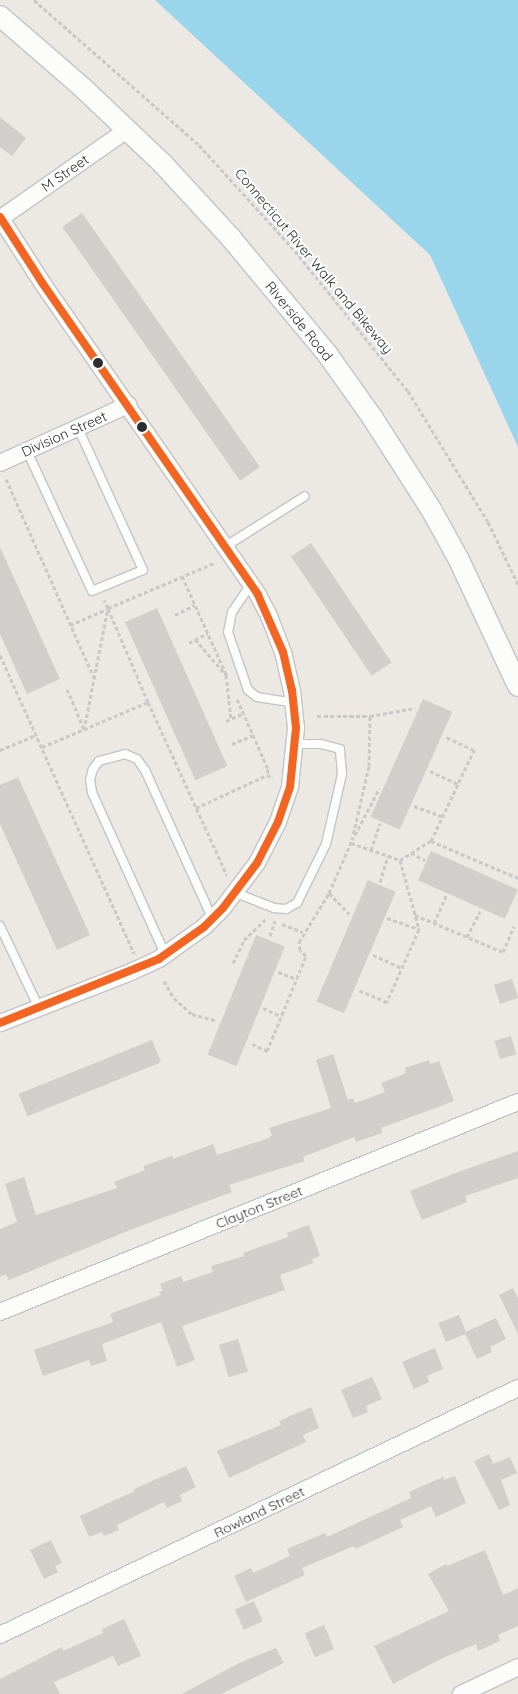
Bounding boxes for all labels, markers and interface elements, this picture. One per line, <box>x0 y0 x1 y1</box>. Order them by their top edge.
street label: M Street <box>38 151 92 195</box>
street label: Connecticut River Walk and Bikeway <box>231 165 397 357</box>
street label: Riverside Road <box>262 278 336 364</box>
unlabelled marker <box>93 358 103 368</box>
street label: Division Street <box>19 408 109 460</box>
unlabelled marker <box>137 422 147 432</box>
street label: Clayton Street <box>213 1182 305 1232</box>
street label: Rowland Street <box>211 1483 307 1541</box>

